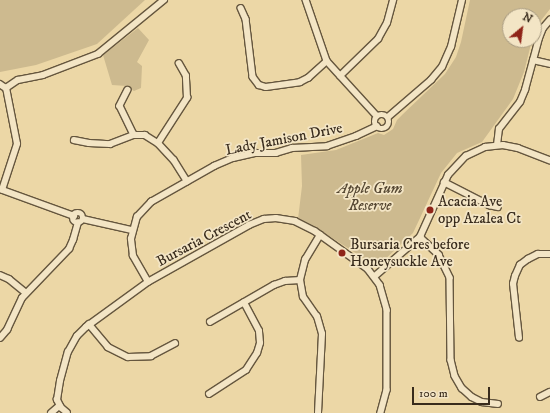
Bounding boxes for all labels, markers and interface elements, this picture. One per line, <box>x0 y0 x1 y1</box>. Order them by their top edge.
north arrow <box>502 8 542 48</box>
text: N <box>520 10 535 27</box>
street label: Lady Jamison Drive <box>224 119 344 159</box>
park label: Apple Gum Reserve <box>337 179 403 214</box>
place label: Acacia Ave opp Azalea Ct <box>438 192 521 227</box>
street label: Bursaria Crescent <box>154 205 254 271</box>
marker: Acacia Ave opp Azalea Ct <box>425 205 435 215</box>
place label: Bursaria Cres before Honeysuckle Ave <box>350 235 470 270</box>
marker: Bursaria Cres before Honeysuckle Ave <box>337 248 347 258</box>
scale bar <box>414 379 492 405</box>
text: 100 m <box>419 386 448 401</box>

